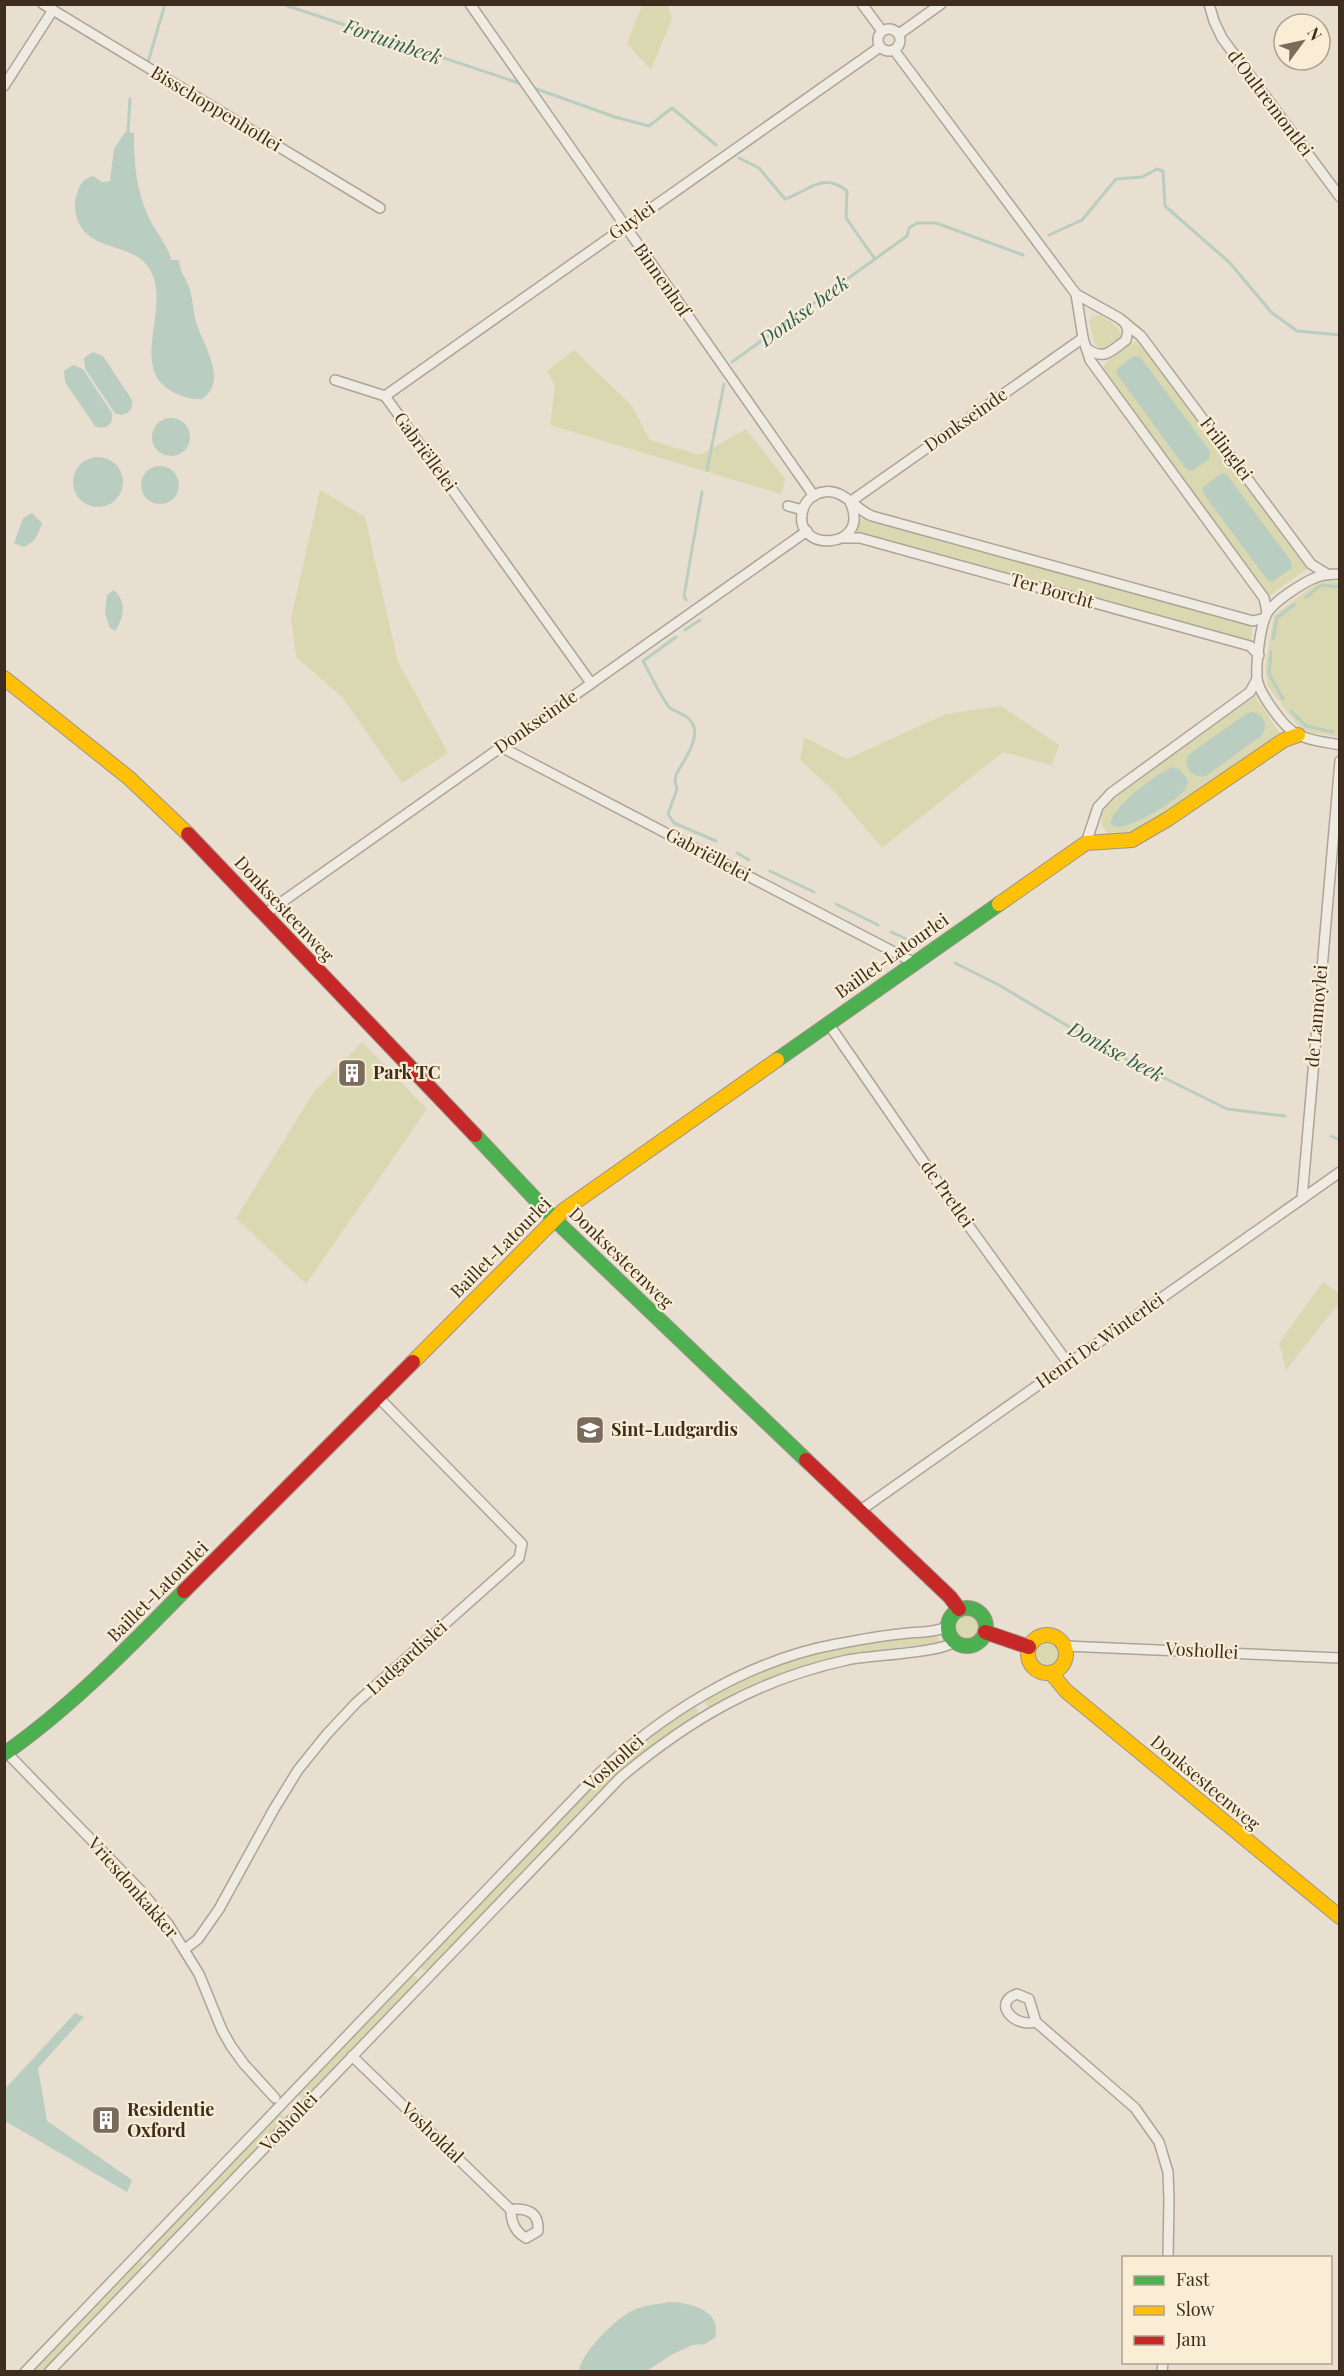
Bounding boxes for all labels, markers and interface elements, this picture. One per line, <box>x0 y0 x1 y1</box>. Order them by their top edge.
water label: Fortuinbeek <box>340 11 446 70</box>
north arrow <box>1272 12 1332 72</box>
text: N <box>1303 23 1327 44</box>
street label: d'Oultremontlei <box>1223 44 1319 161</box>
street label: Bisschoppenhoflei <box>147 60 286 157</box>
street label: Guylei <box>604 196 659 245</box>
street label: Binnenhof <box>629 238 698 322</box>
water label: Donkse beek <box>752 268 854 352</box>
street label: Donkseinde <box>919 382 1012 457</box>
street label: Gabriëllelei <box>389 407 463 496</box>
street label: Frilinglei <box>1195 412 1258 485</box>
street label: Ter Borcht <box>1008 567 1098 614</box>
street label: Donkseinde <box>489 684 582 759</box>
street label: Gabriëllelei <box>662 822 755 886</box>
street label: Donksesteenweg <box>230 850 340 967</box>
street label: Baillet-Latourlei <box>830 907 953 1003</box>
street label: de Lannoylei <box>1300 964 1332 1068</box>
water label: Donkse beek <box>1063 1014 1169 1087</box>
building icon: Park TC <box>336 1057 368 1089</box>
place label: Park TC <box>373 1060 441 1084</box>
street label: de Pretlei <box>916 1155 980 1232</box>
street label: Baillet-Latourlei <box>445 1192 556 1303</box>
street label: Donksesteenweg <box>564 1201 679 1314</box>
street label: Henri De Winterlei <box>1031 1287 1168 1393</box>
school or university icon: Sint-Ludgardis <box>574 1414 606 1446</box>
place label: Sint-Ludgardis <box>611 1417 738 1441</box>
street label: Baillet-Latourlei <box>102 1536 213 1647</box>
street label: Ludgardislei <box>361 1615 452 1700</box>
street label: Voshollei <box>1164 1636 1239 1664</box>
street label: Voshollei <box>577 1729 648 1796</box>
street label: Donksesteenweg <box>1146 1729 1266 1836</box>
street label: Vriesdonkakker <box>82 1831 184 1943</box>
street label: Voshollei <box>254 2087 322 2157</box>
street label: Vosholdal <box>396 2096 469 2168</box>
place label: Residentie Oxford <box>127 2097 214 2142</box>
building icon: Residentie Oxford <box>90 2104 122 2136</box>
legend <box>1122 2256 1332 2364</box>
text: Fast <box>1176 2267 1210 2291</box>
text: Slow <box>1176 2297 1214 2321</box>
text: Jam <box>1175 2327 1206 2351</box>

